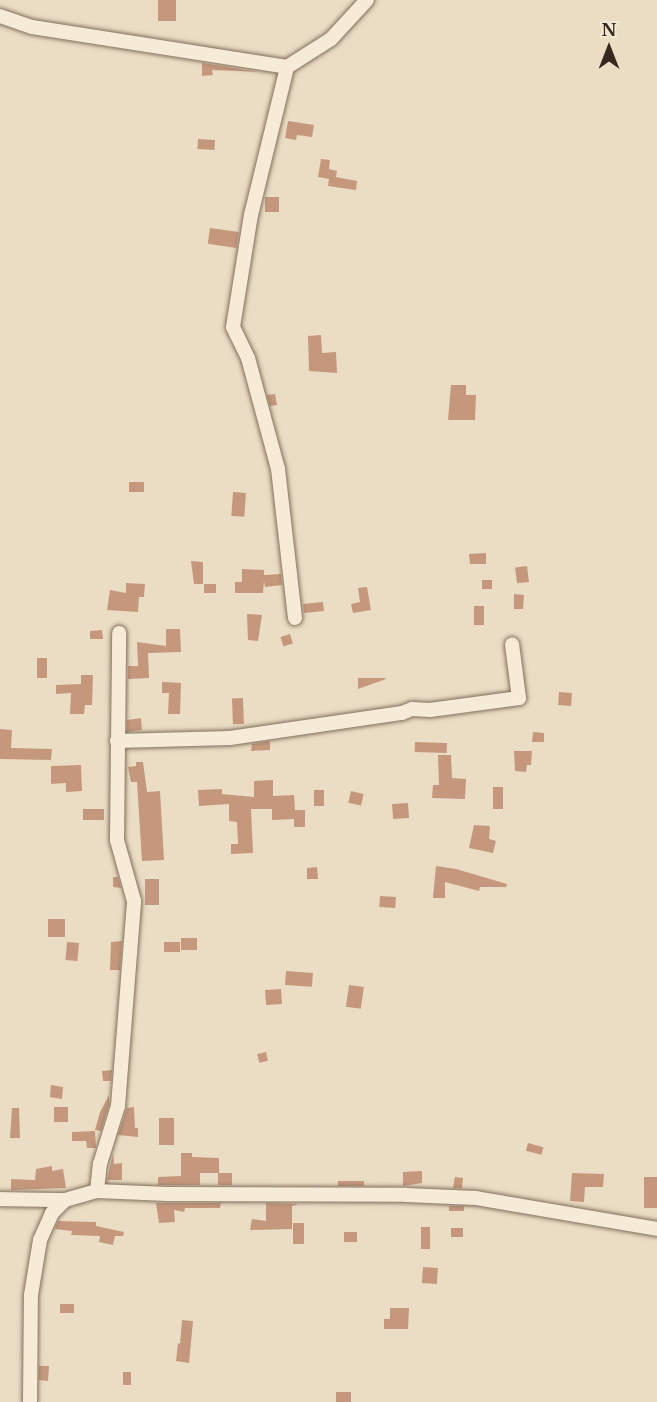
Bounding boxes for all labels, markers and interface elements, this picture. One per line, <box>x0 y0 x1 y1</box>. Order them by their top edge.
north arrow <box>579 18 639 78</box>
text: N <box>601 20 617 40</box>

